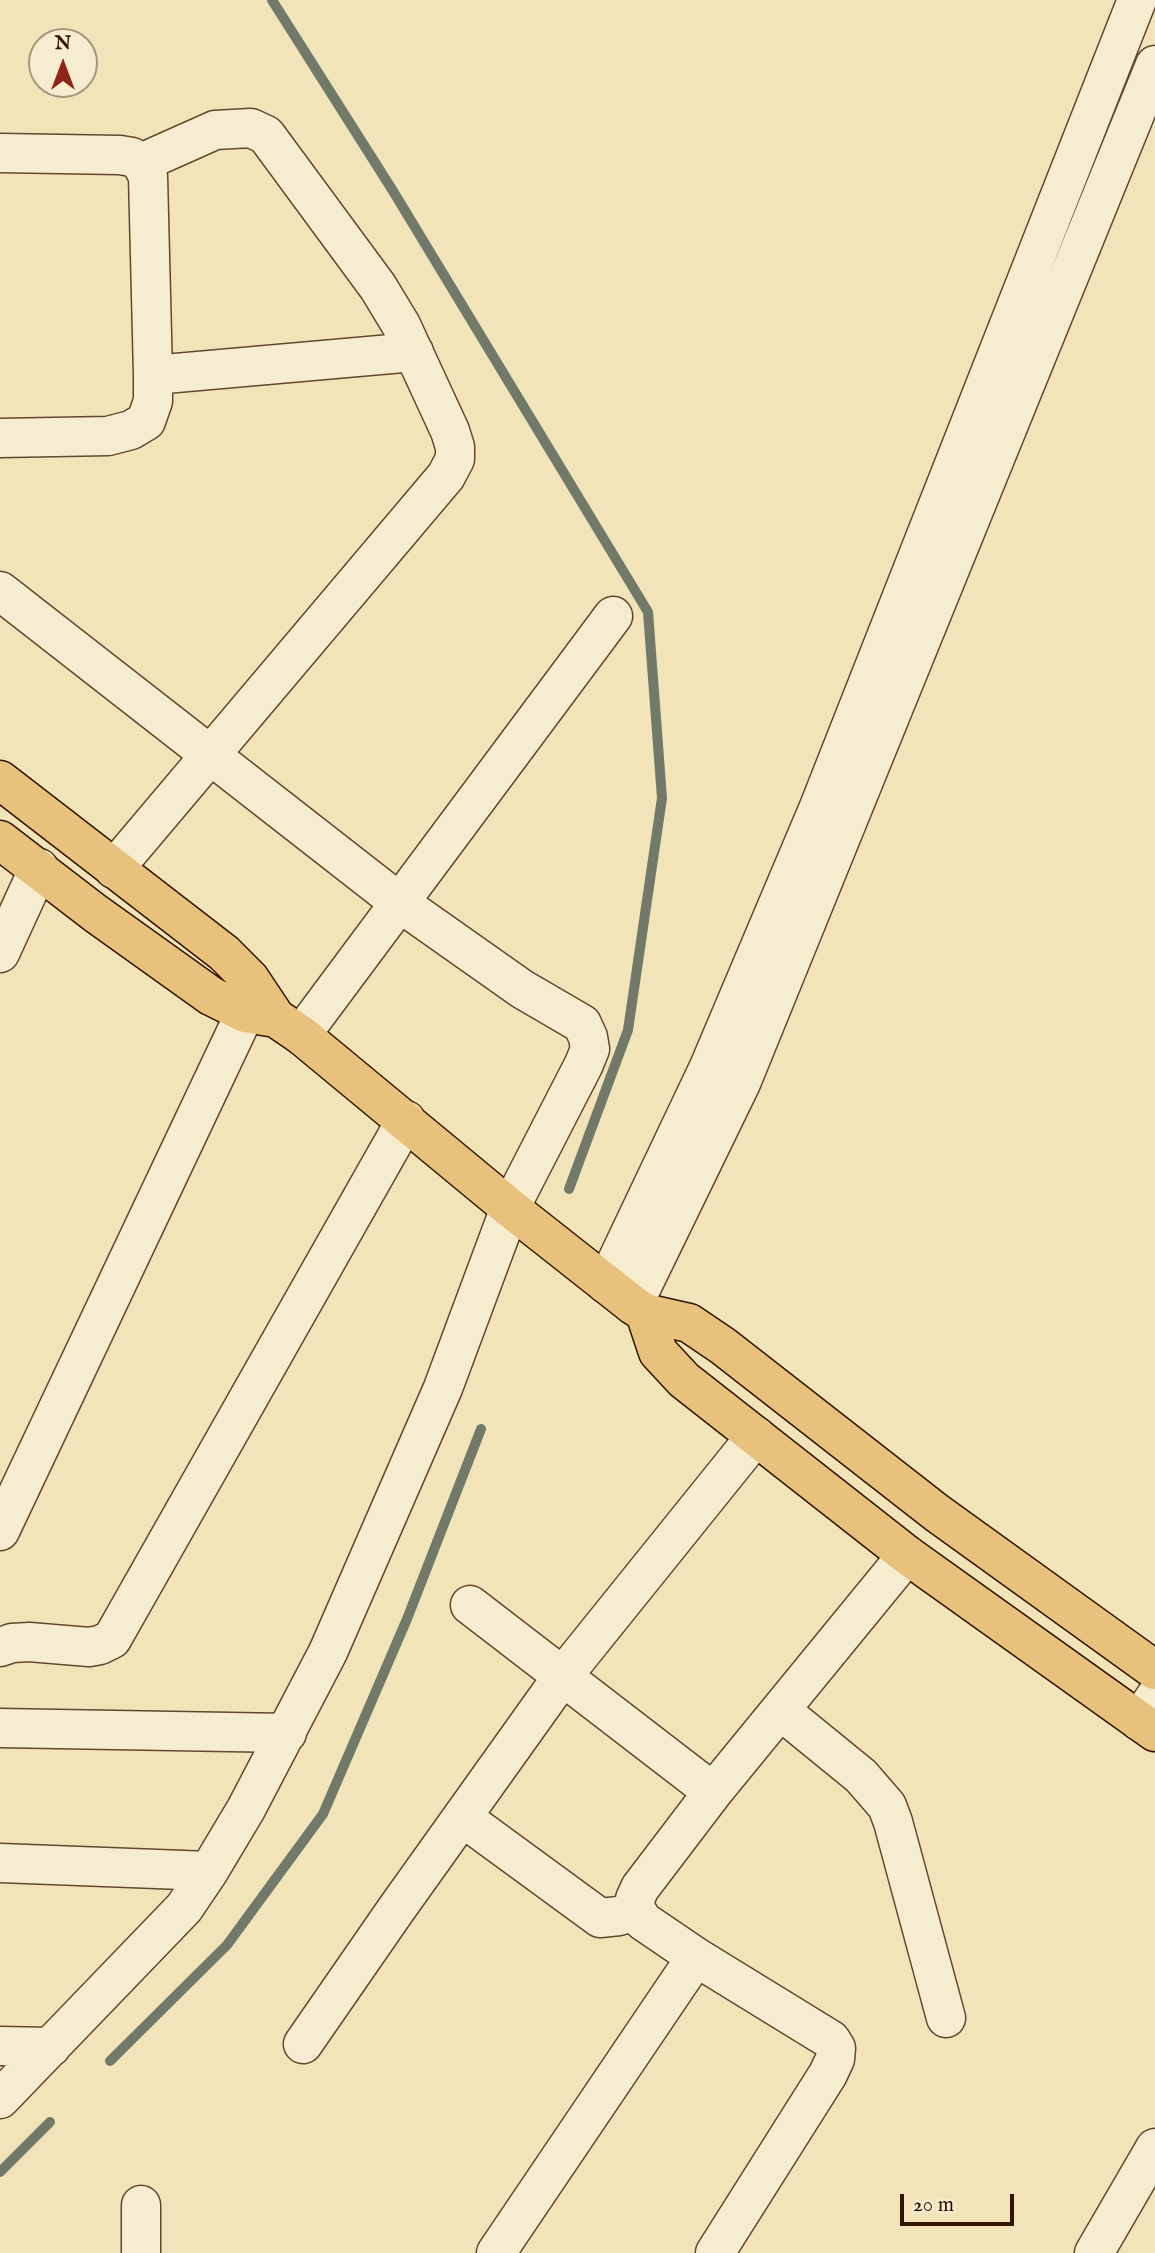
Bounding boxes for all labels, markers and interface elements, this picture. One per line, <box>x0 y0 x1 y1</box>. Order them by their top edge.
north arrow <box>28 28 98 98</box>
text: N <box>55 32 71 56</box>
scale bar <box>903 2180 1017 2224</box>
text: 20 m <box>913 2192 954 2219</box>

